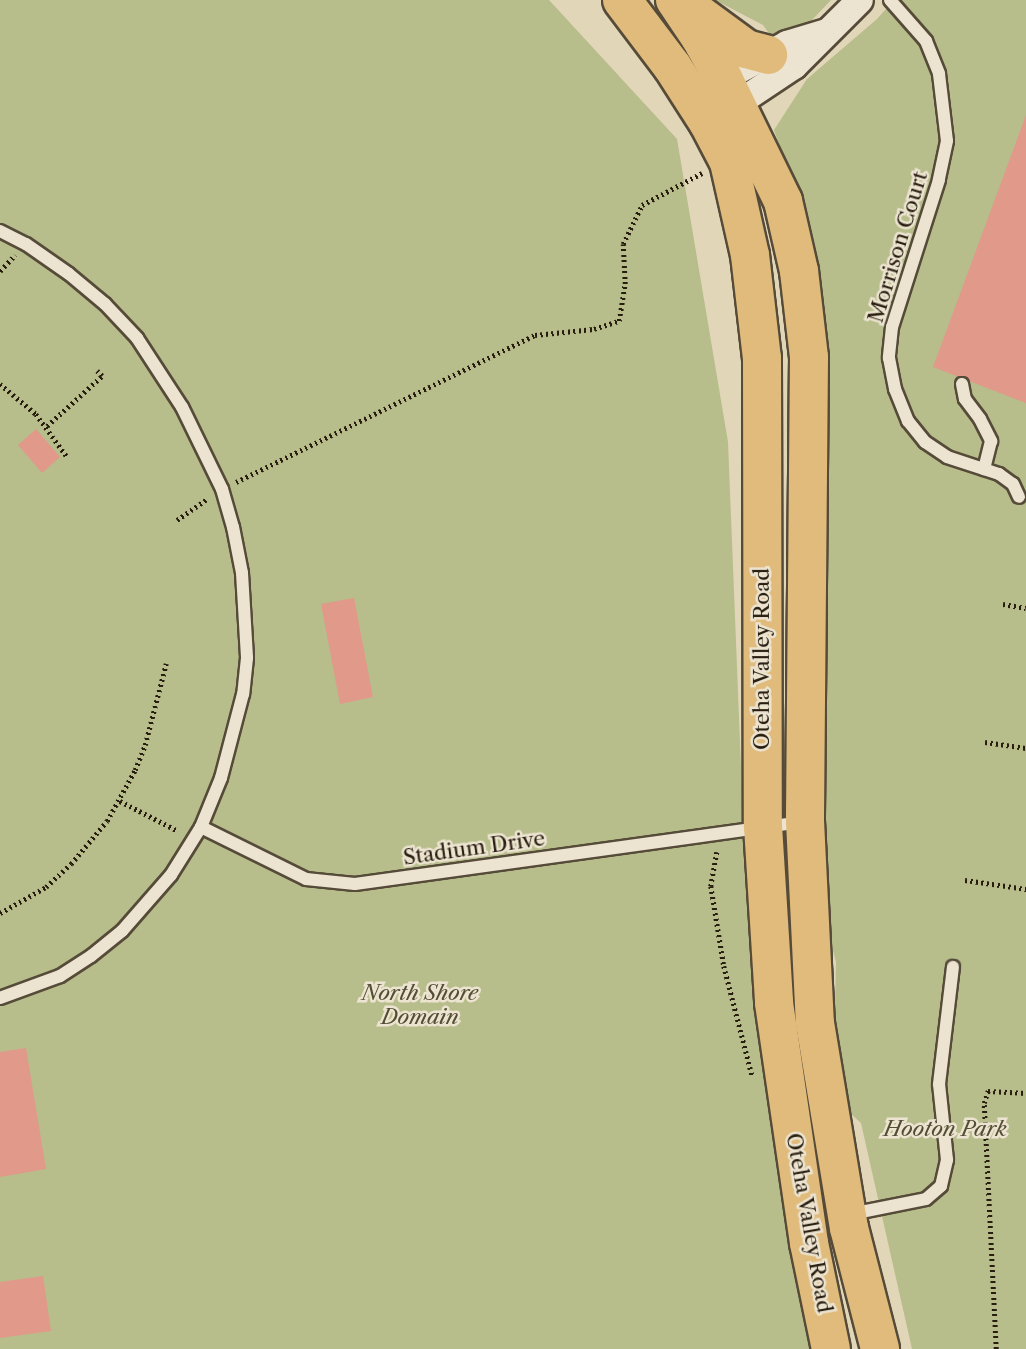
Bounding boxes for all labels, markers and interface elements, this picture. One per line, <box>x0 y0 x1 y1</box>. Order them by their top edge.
street label: Morrison Court <box>863 168 933 326</box>
street label: Oteha Valley Road <box>749 567 775 751</box>
street label: Stadium Drive <box>401 826 547 870</box>
park label: North Shore Domain <box>362 980 478 1030</box>
park label: Hooton Park <box>883 1116 1007 1142</box>
street label: Oteha Valley Road <box>781 1130 837 1316</box>

